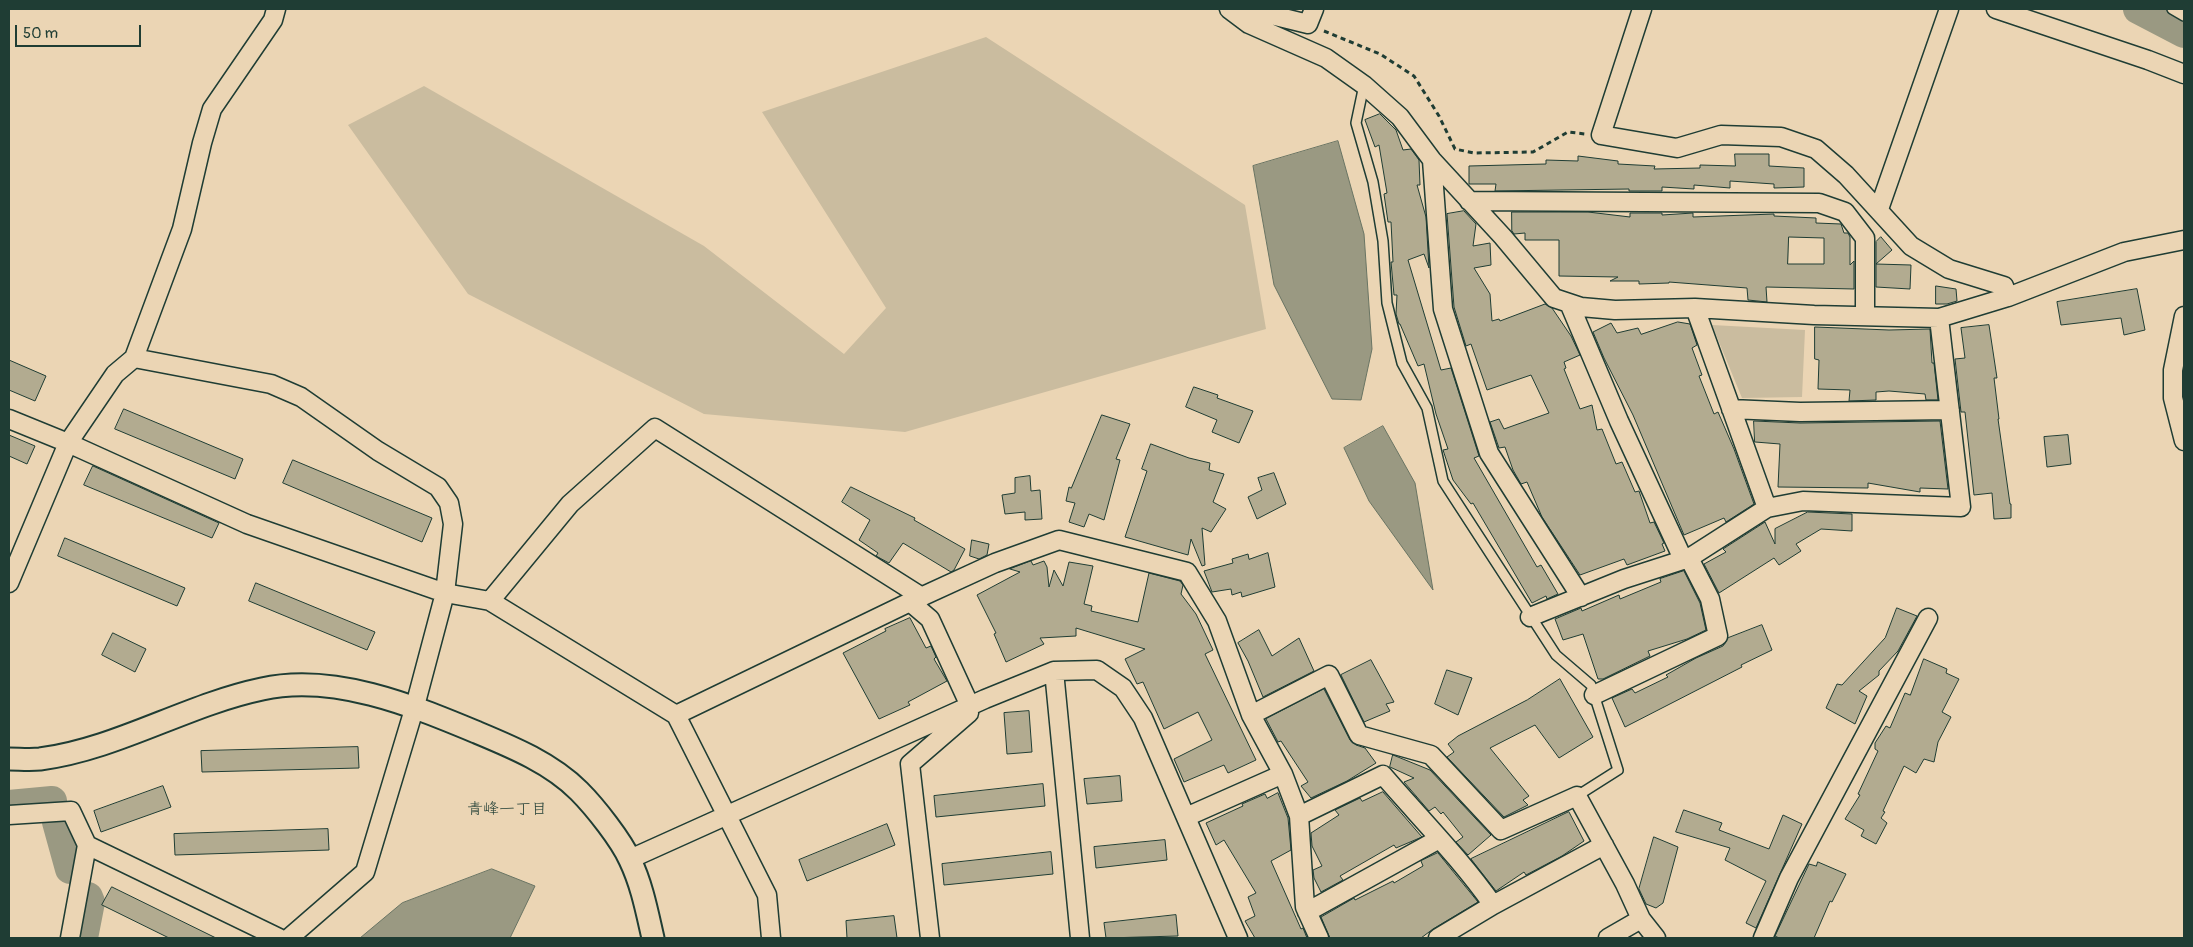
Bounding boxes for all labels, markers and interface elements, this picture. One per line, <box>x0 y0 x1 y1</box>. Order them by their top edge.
scale bar <box>18 15 144 47</box>
text: 50 m <box>23 24 58 43</box>
district label: 青峰一丁目 <box>467 800 547 820</box>

